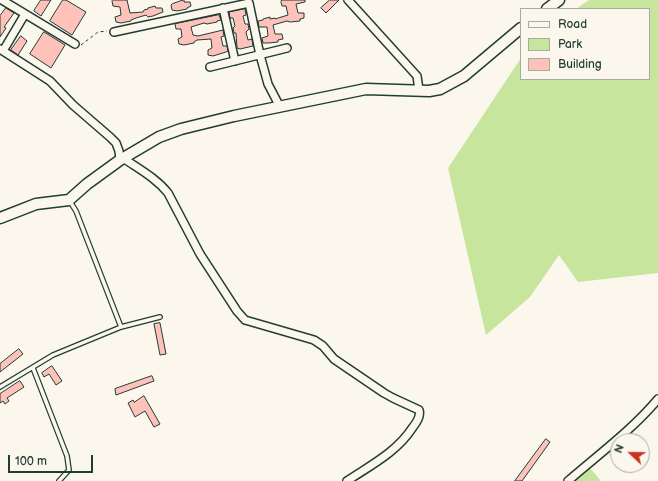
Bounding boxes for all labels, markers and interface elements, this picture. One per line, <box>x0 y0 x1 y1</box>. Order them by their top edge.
legend <box>520 8 650 80</box>
text: Road <box>558 17 587 32</box>
text: Park <box>558 37 582 52</box>
text: Building <box>558 57 602 72</box>
north arrow <box>610 433 650 473</box>
text: N <box>612 442 627 455</box>
scale bar <box>10 447 95 473</box>
text: 100 m <box>15 454 47 469</box>

